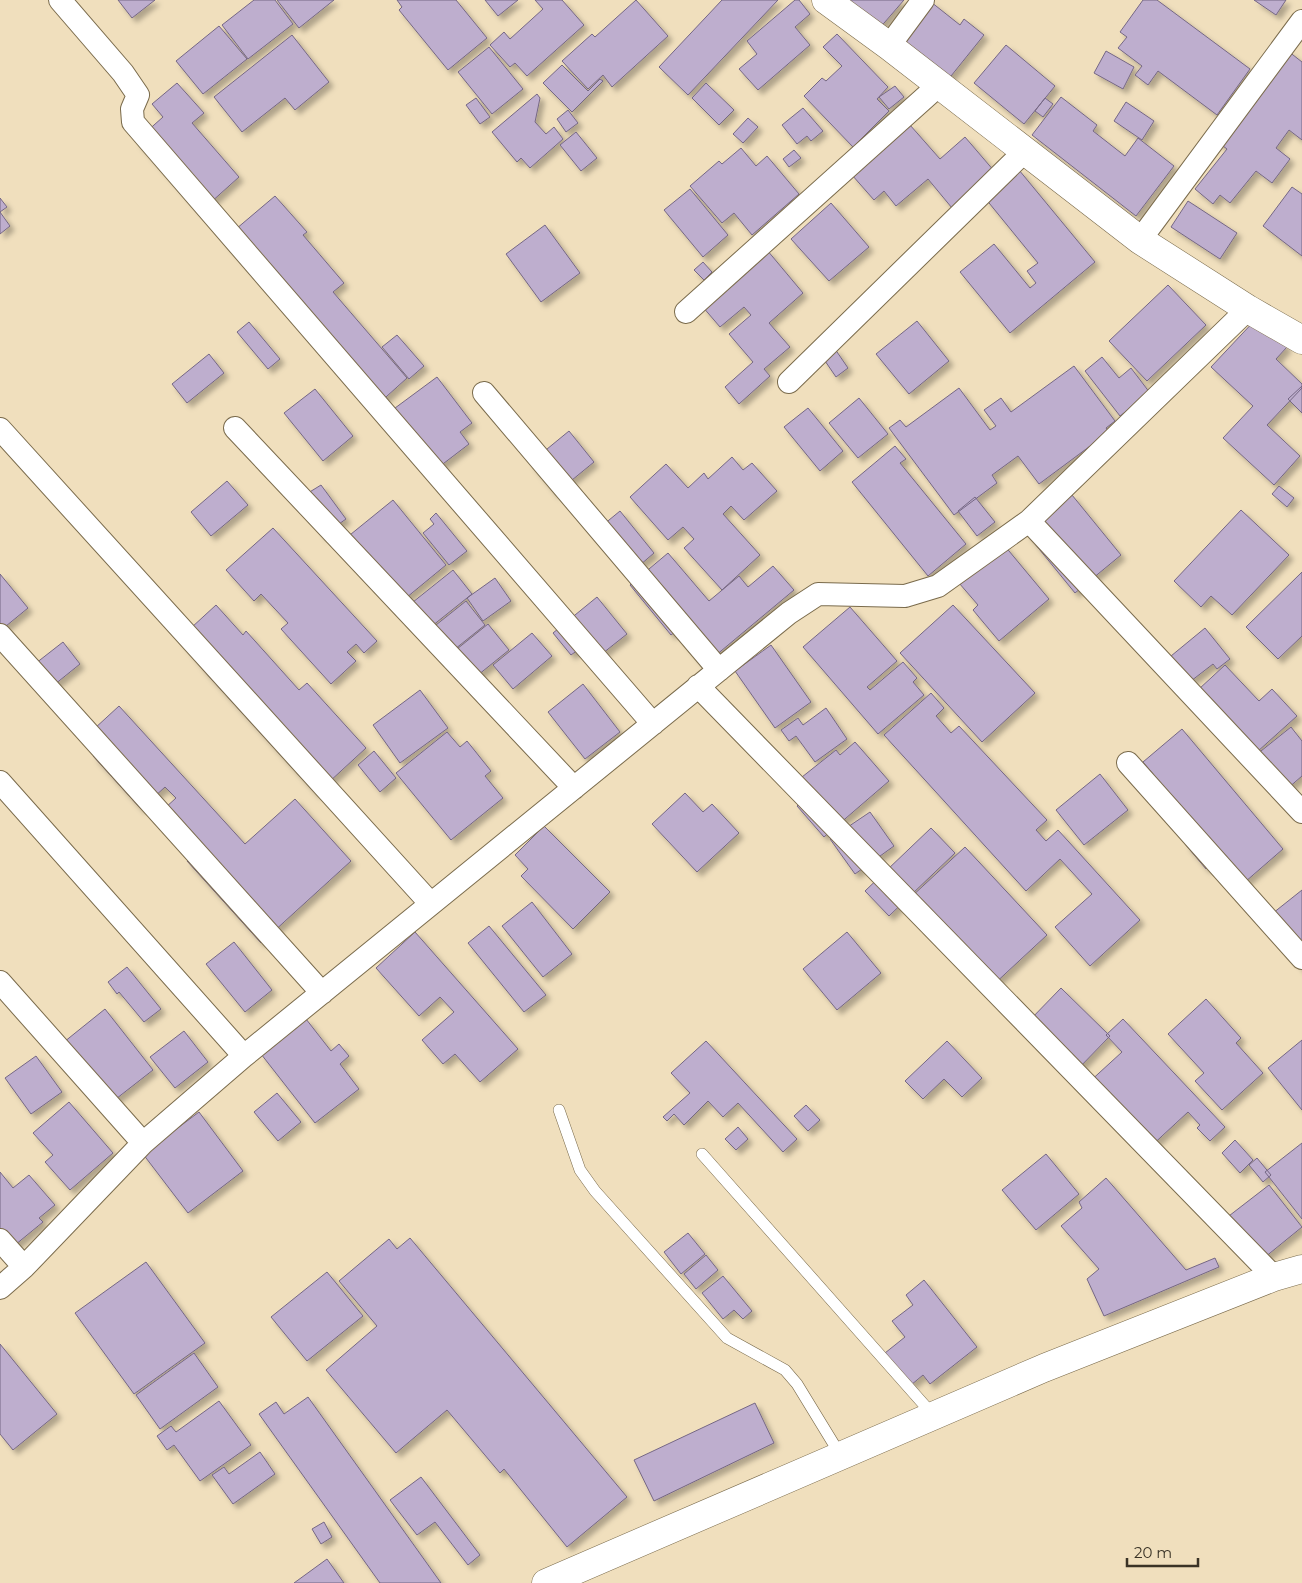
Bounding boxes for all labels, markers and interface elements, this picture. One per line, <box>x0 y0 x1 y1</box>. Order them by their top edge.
scale bar <box>1127 1536 1198 1568</box>
text: 20 m <box>1134 1543 1172 1562</box>

